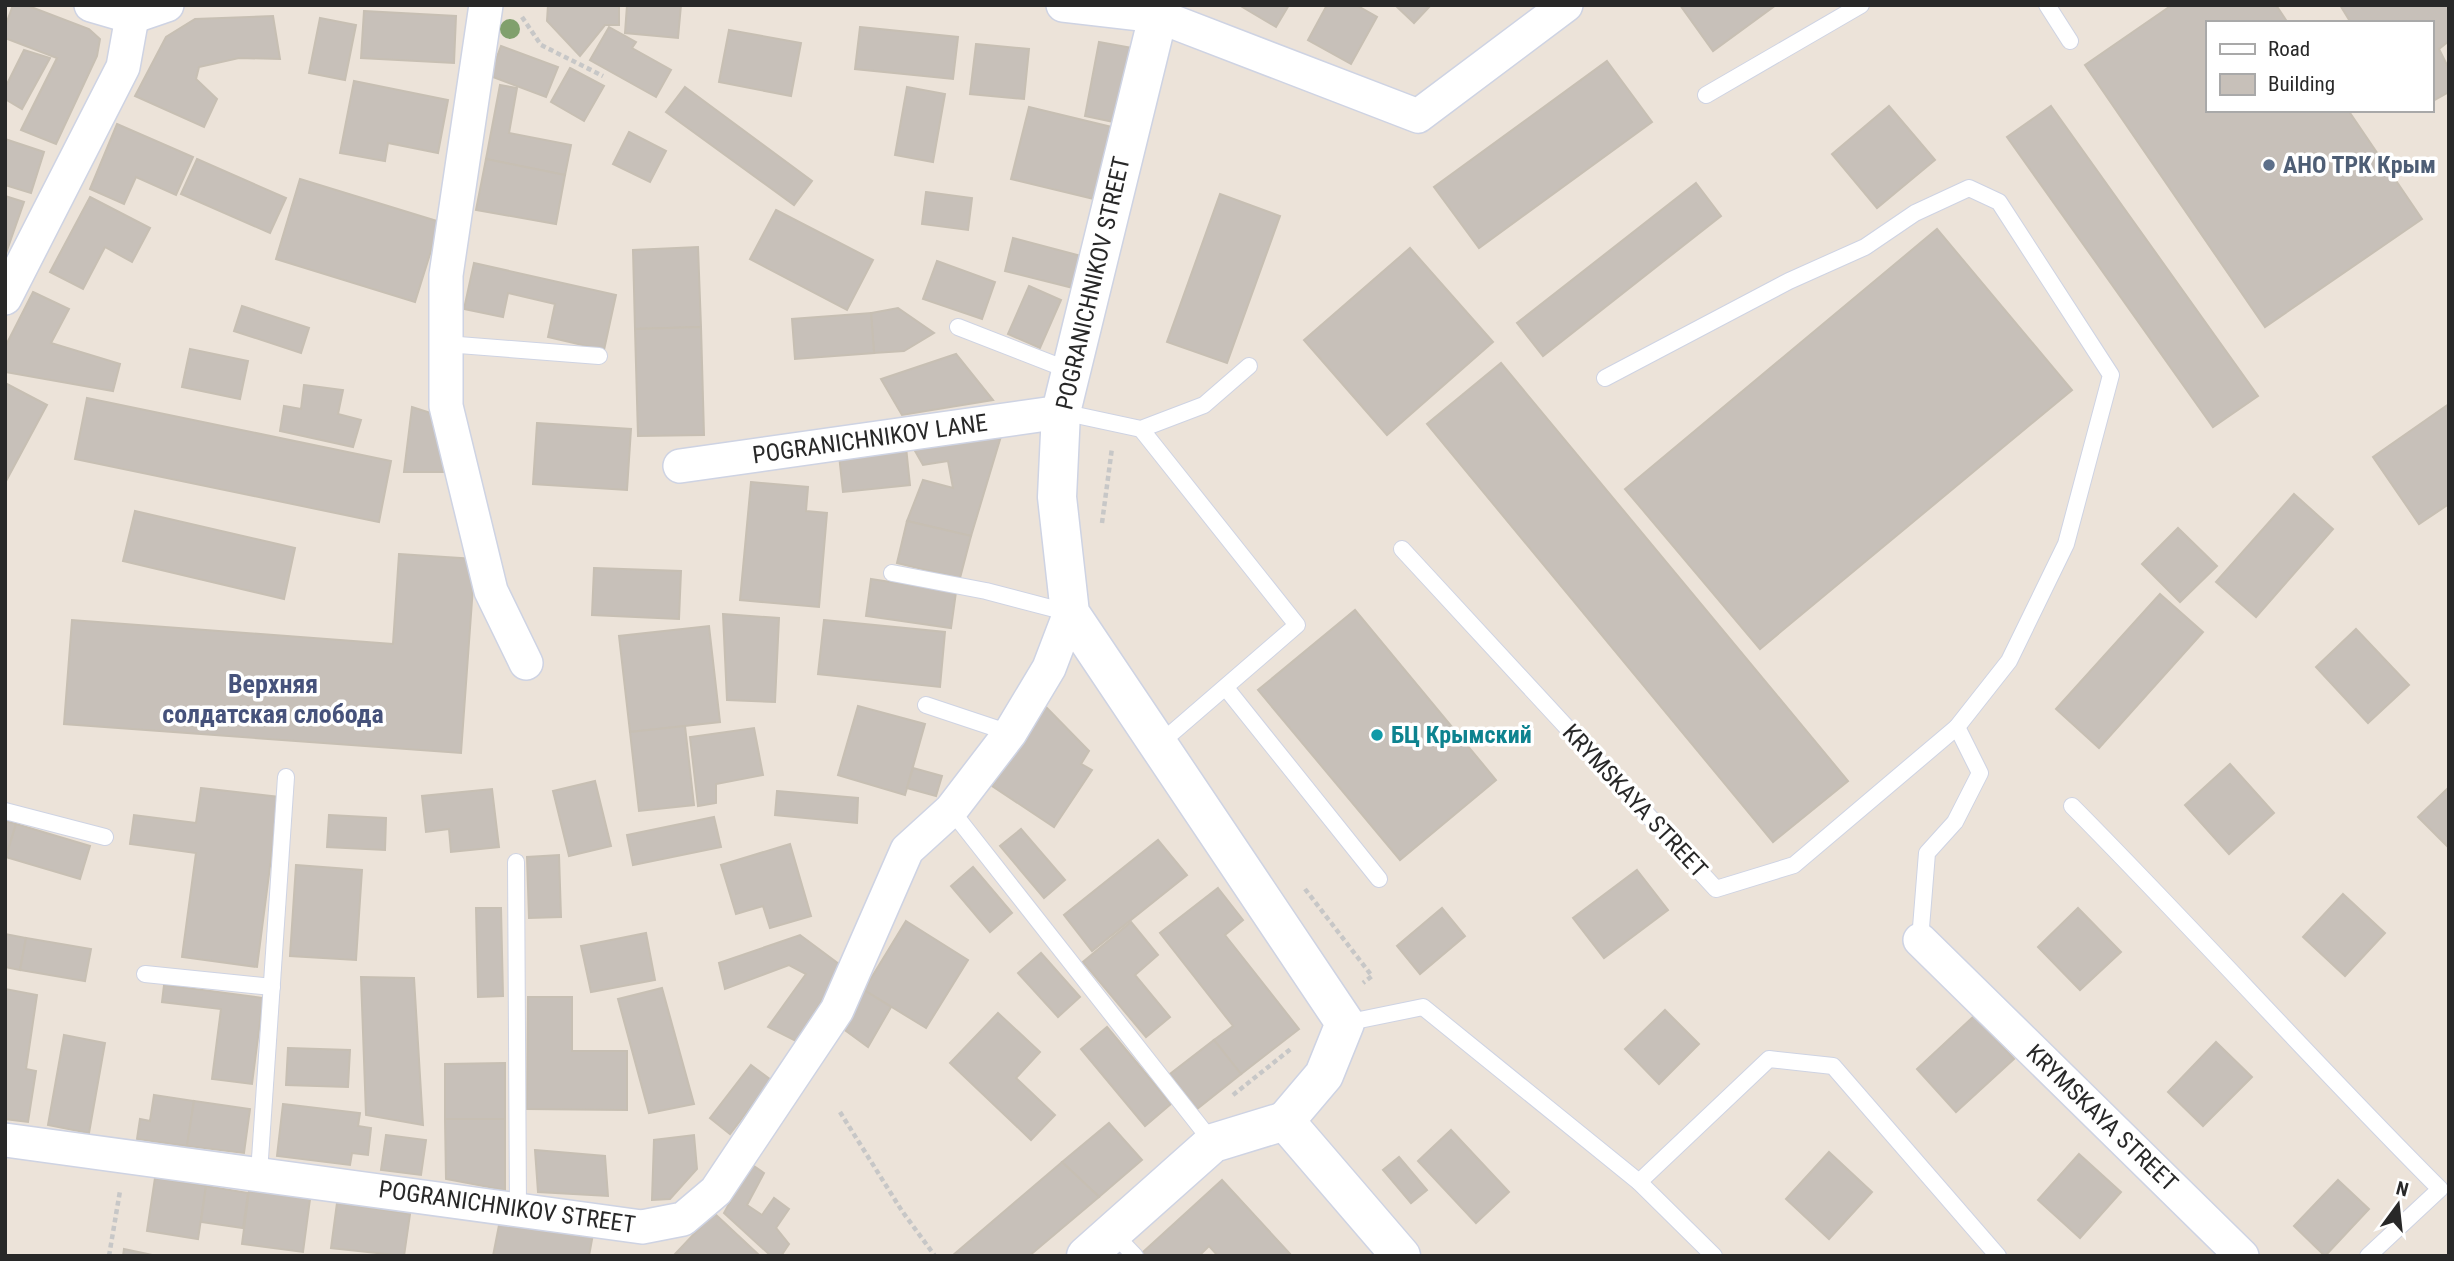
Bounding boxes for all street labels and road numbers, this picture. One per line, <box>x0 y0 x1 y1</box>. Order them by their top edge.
street label: POGRANICHNIKOV STREET <box>1050 154 1136 412</box>
street label: POGRANICHNIKOV LANE <box>751 409 989 469</box>
street label: KRYMSKAYA STREET <box>1557 719 1713 883</box>
street label: KRYMSKAYA STREET <box>2021 1039 2183 1197</box>
street label: POGRANICHNIKOV STREET <box>377 1175 637 1239</box>

